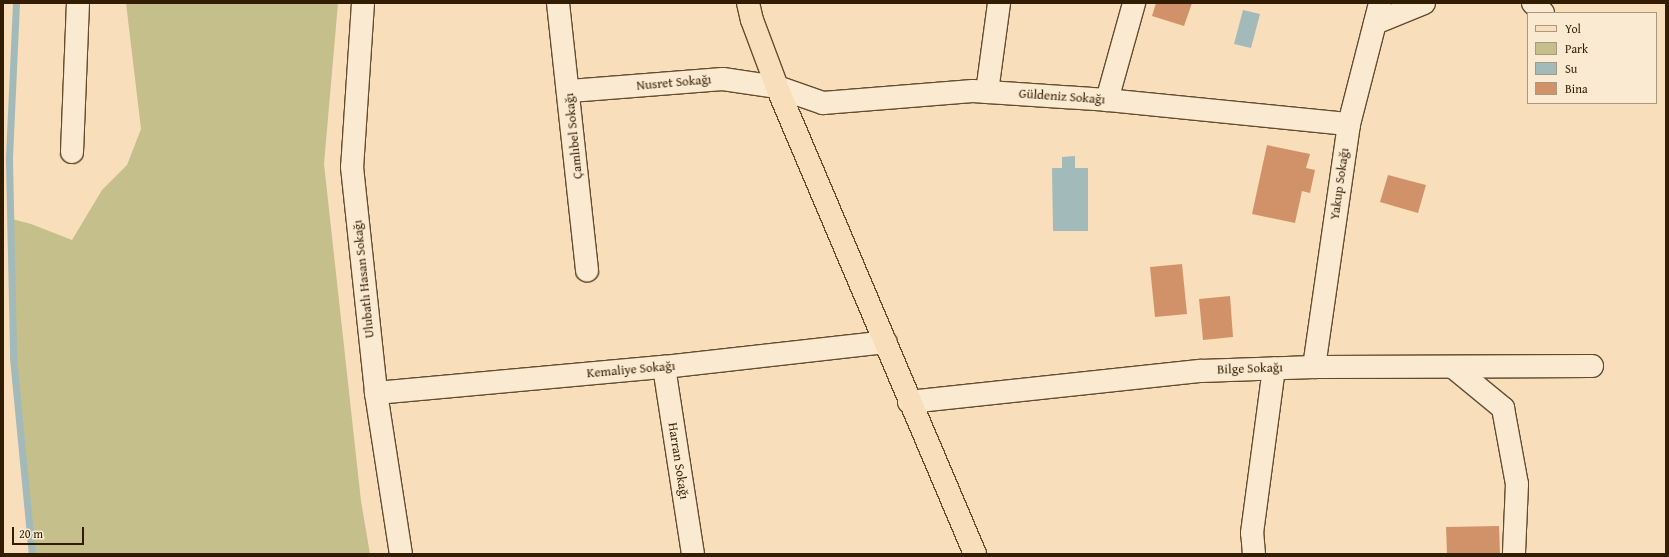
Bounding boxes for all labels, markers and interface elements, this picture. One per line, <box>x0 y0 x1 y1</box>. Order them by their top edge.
legend <box>1527 12 1657 104</box>
text: Yol <box>1565 20 1581 37</box>
text: Park <box>1565 40 1588 57</box>
text: Su <box>1565 60 1577 77</box>
street label: Nusret Sokağı <box>636 72 712 94</box>
text: Bina <box>1565 80 1588 97</box>
street label: Güldeniz Sokağı <box>1018 86 1106 108</box>
street label: Çamlıbel Sokağı <box>562 92 586 180</box>
street label: Yakup Sokağı <box>1327 147 1353 221</box>
street label: Ulubatlı Hasan Sokağı <box>350 219 378 339</box>
street label: Kemaliye Sokağı <box>586 358 676 382</box>
street label: Bilge Sokağı <box>1217 360 1283 378</box>
street label: Harran Sokağı <box>664 422 692 500</box>
scale bar <box>14 519 86 545</box>
text: 20 m <box>19 525 43 542</box>

